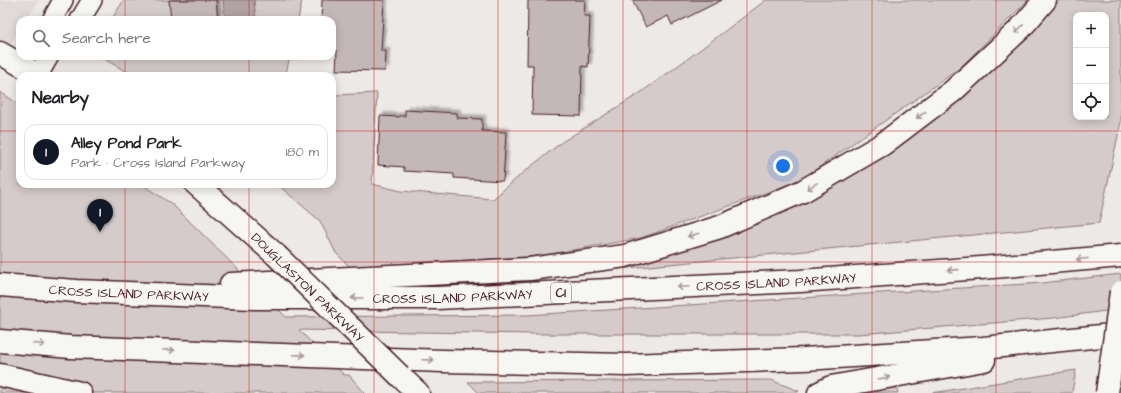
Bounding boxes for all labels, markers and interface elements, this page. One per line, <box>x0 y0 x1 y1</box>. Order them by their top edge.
map controls <box>1073 12 1109 120</box>
button: + <box>1073 12 1109 48</box>
search box <box>16 16 336 60</box>
one-way arrow <box>1014 24 1024 34</box>
icon: search <box>30 27 52 49</box>
text: Search here <box>62 28 151 49</box>
button: − <box>1073 48 1109 84</box>
button: locate <box>1073 84 1109 120</box>
text: Nearby <box>32 86 89 110</box>
one-way arrow <box>916 111 927 119</box>
text: Alley Pond Park <box>71 133 182 154</box>
text: 1 <box>45 143 47 161</box>
text: 180 m <box>285 143 319 161</box>
text: Park · Cross Island Parkway <box>71 154 245 172</box>
your location <box>773 156 793 176</box>
one-way arrow <box>806 182 818 190</box>
pin: 1 <box>87 199 113 232</box>
street label: DOUGLASTON PARKWAY <box>247 229 368 347</box>
one-way arrow <box>686 232 699 239</box>
one-way arrow <box>1076 256 1089 263</box>
one-way arrow <box>947 267 960 274</box>
street label: CROSS ISLAND PARKWAY <box>696 269 857 296</box>
street label: CROSS ISLAND PARKWAY <box>48 281 209 306</box>
road number: CI <box>551 283 571 303</box>
one-way arrow <box>677 284 690 291</box>
street label: CROSS ISLAND PARKWAY <box>373 286 533 308</box>
one-way arrow <box>351 294 364 302</box>
one-way arrow <box>32 341 45 348</box>
one-way arrow <box>162 346 175 354</box>
one-way arrow <box>292 351 305 359</box>
one-way arrow <box>422 357 435 364</box>
one-way arrow <box>877 374 890 382</box>

